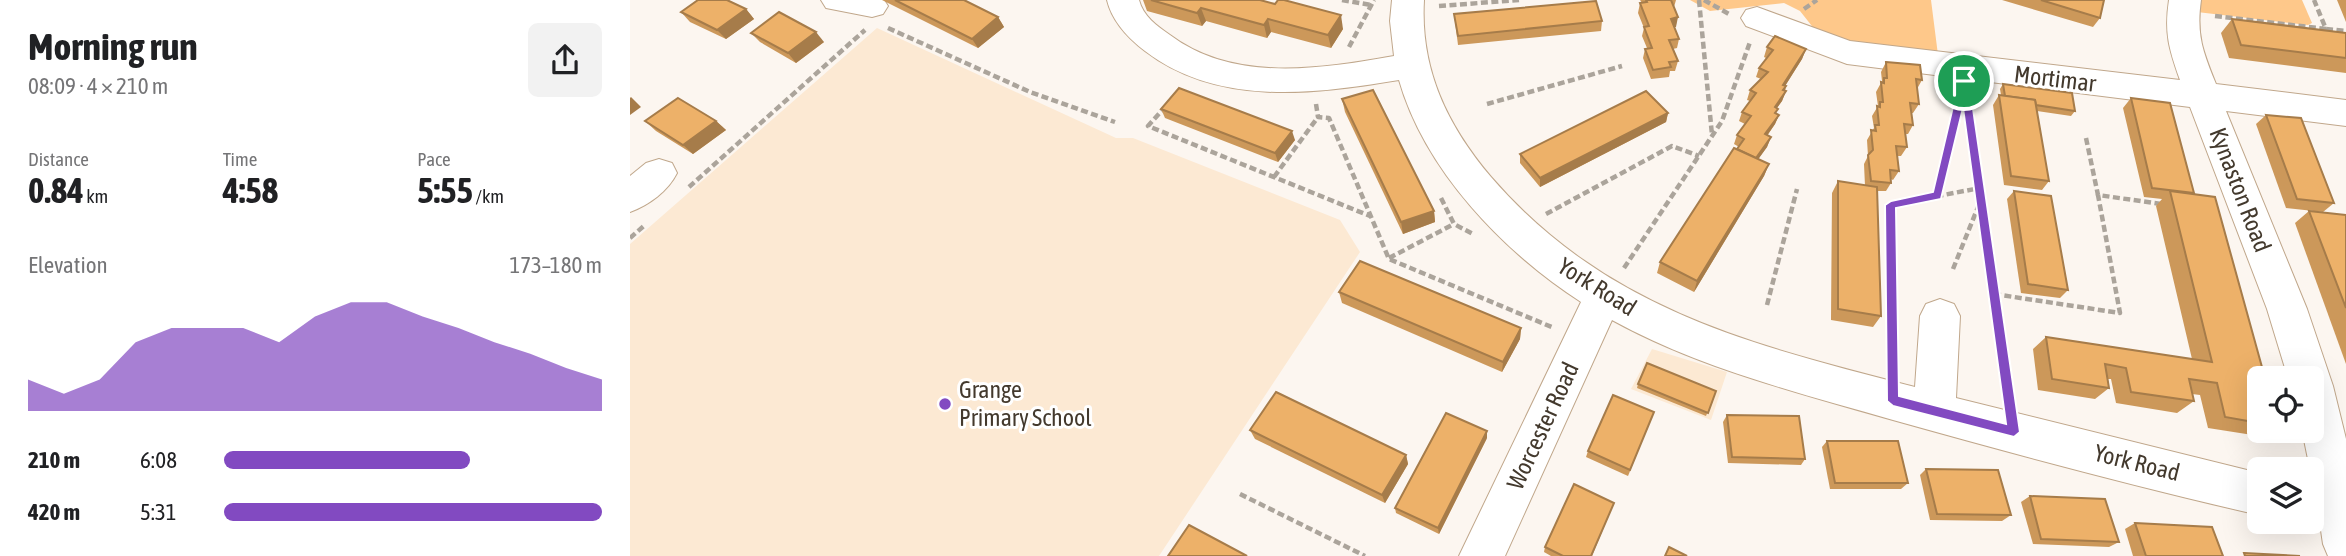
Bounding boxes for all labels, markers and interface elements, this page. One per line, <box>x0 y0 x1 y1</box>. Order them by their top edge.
button: share <box>528 23 602 97</box>
text: Morning run <box>28 25 198 68</box>
pin <box>1934 51 1994 111</box>
street label: Mortimar <box>2013 60 2098 97</box>
icon: arrive <box>1945 62 1983 100</box>
text: 08:09 · 4 × 210 m <box>28 73 168 99</box>
street label: Kynaston Road <box>2204 124 2277 256</box>
text: Distance <box>28 148 89 170</box>
text: Time <box>223 148 257 170</box>
text: Pace <box>417 148 451 170</box>
text: 0.84 <box>28 170 84 210</box>
text: 4:58 <box>223 170 278 210</box>
text: 5:55 <box>417 170 473 210</box>
text: km <box>84 185 108 207</box>
text: /km <box>473 185 504 207</box>
text: Elevation <box>28 252 108 278</box>
text: 173–180 m <box>509 252 602 278</box>
street label: York Road <box>1553 252 1641 321</box>
street label: Worcester Road <box>1501 358 1584 494</box>
map controls <box>2247 366 2324 534</box>
button: locate <box>2247 366 2324 443</box>
place label: Grange Primary School <box>959 376 1092 431</box>
marker: Grange Primary School <box>937 396 953 412</box>
street label: York Road <box>2092 439 2183 486</box>
text: 210 m <box>28 447 80 473</box>
text: 6:08 <box>140 447 177 473</box>
button: layers <box>2247 457 2324 534</box>
text: 420 m <box>28 499 80 525</box>
text: 5:31 <box>140 499 177 525</box>

